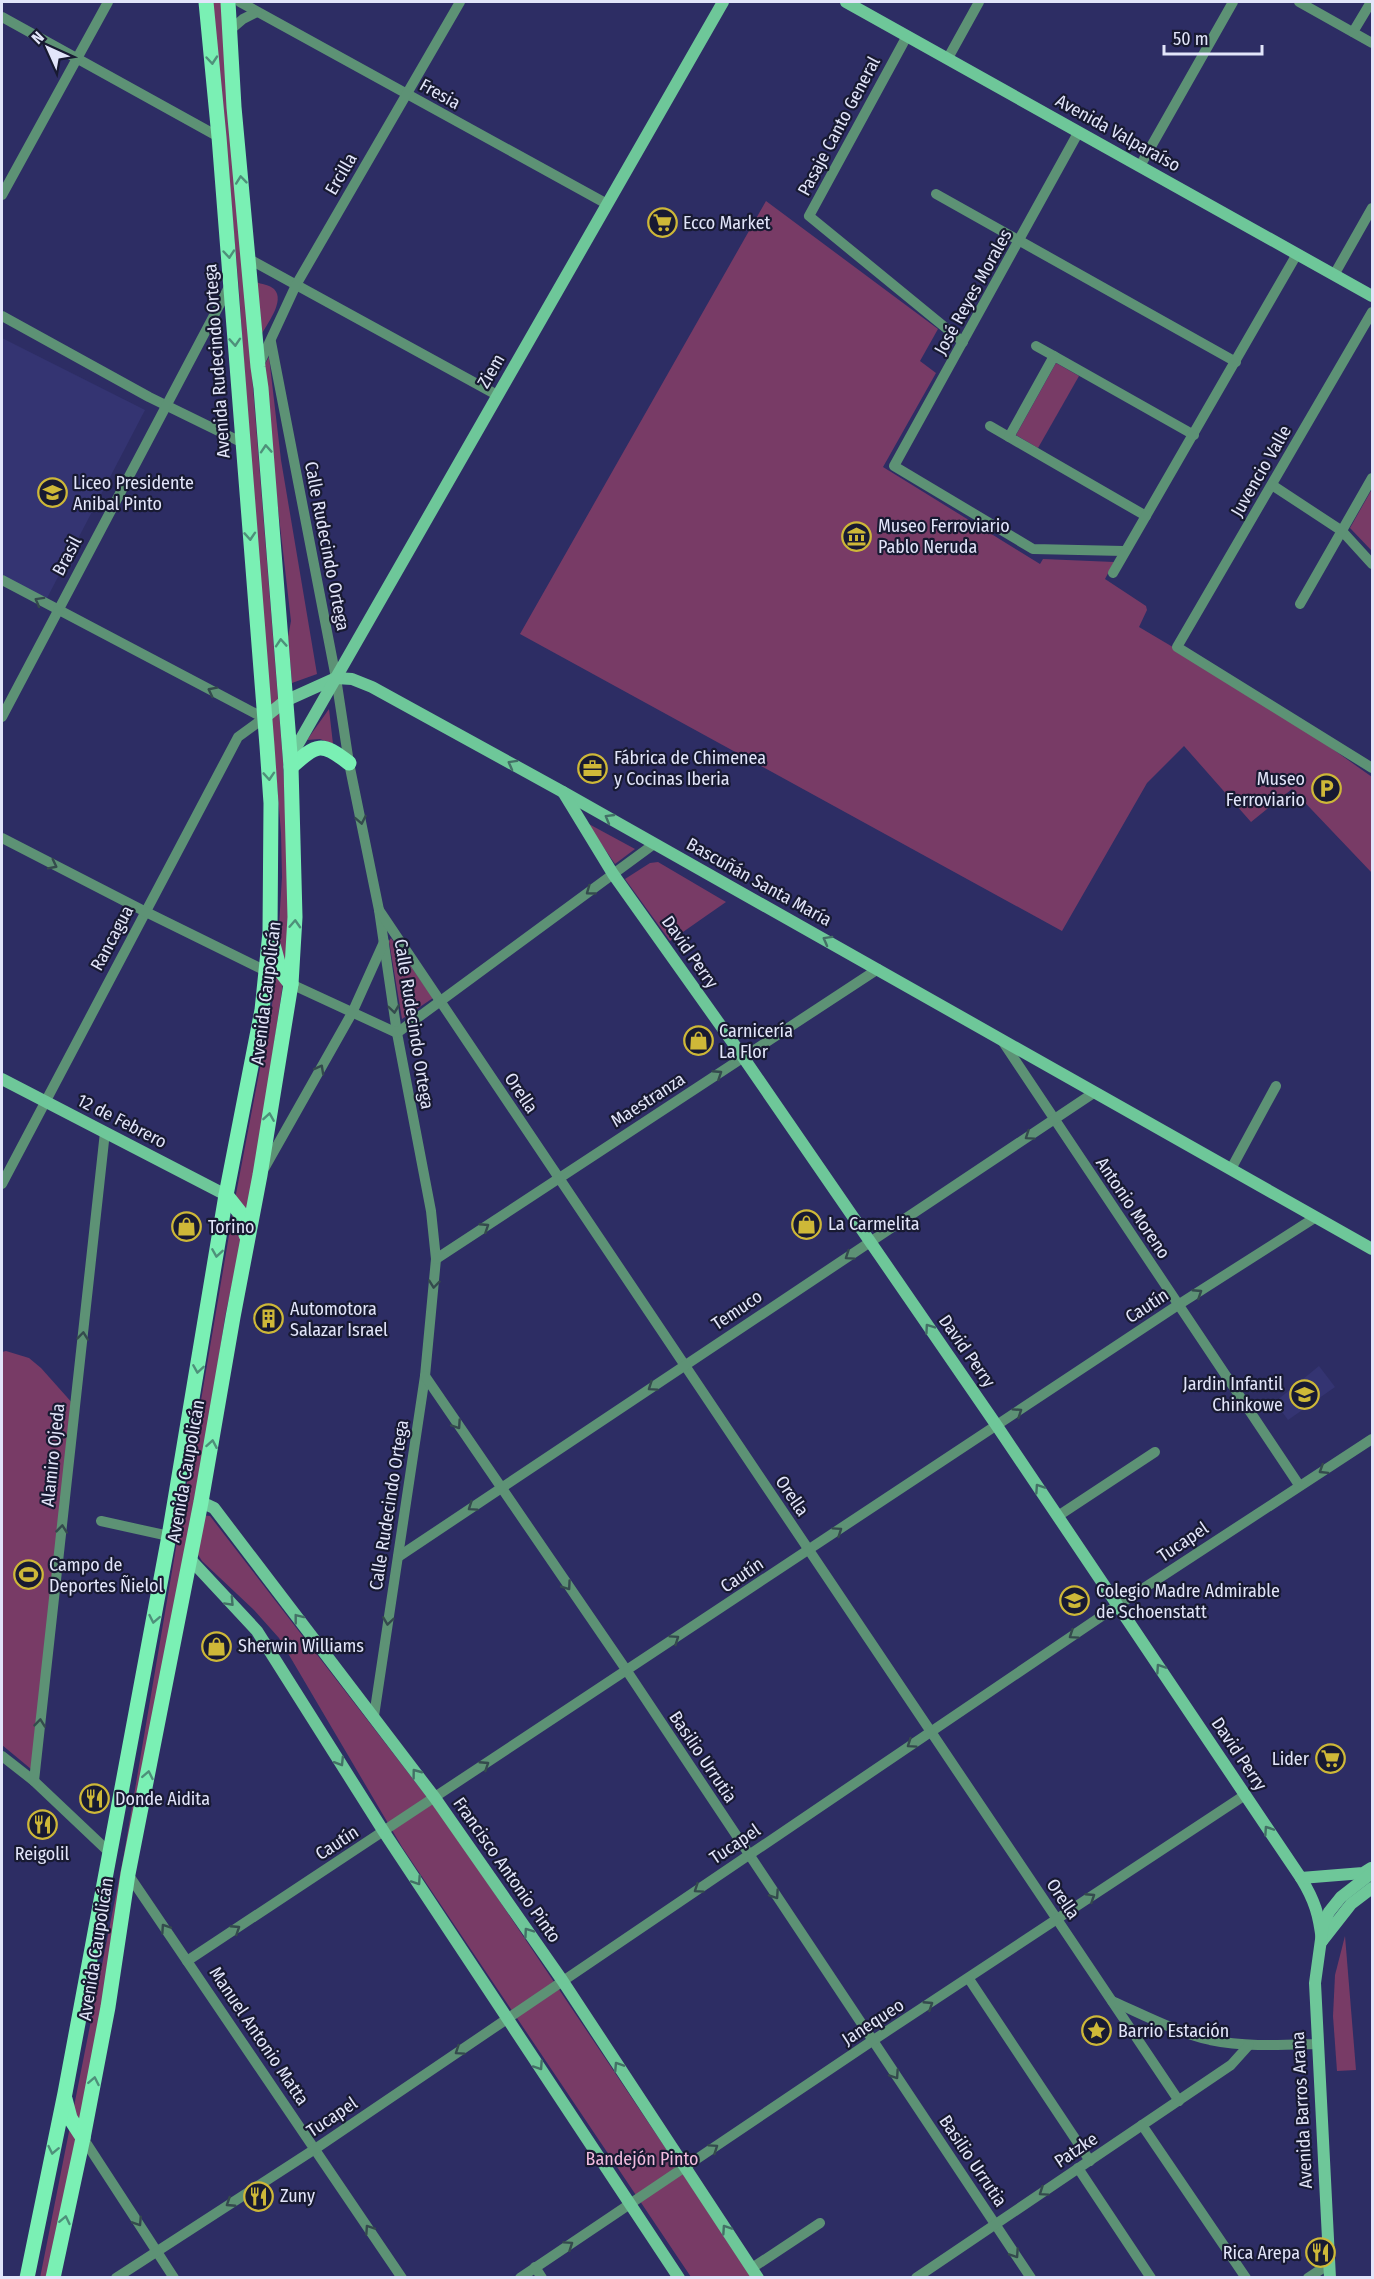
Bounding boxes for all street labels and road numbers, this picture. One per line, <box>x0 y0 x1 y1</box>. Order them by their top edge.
street label: Pasaje Canto General <box>793 52 885 199</box>
street label: Fresia <box>416 74 464 114</box>
street label: Avenida Valparaíso <box>1052 90 1184 176</box>
street label: Ercilla <box>320 149 362 199</box>
street label: José Reyes Morales <box>929 225 1017 359</box>
street label: Avenida Rudecindo Ortega <box>199 263 235 459</box>
street label: Ziem <box>473 350 509 392</box>
street label: Juvencio Valle <box>1226 421 1296 521</box>
street label: Calle Rudecindo Ortega <box>300 459 354 633</box>
street label: Brasil <box>48 532 87 579</box>
street label: Bascuñán Santa María <box>683 833 836 931</box>
street label: Rancagua <box>86 902 138 974</box>
street label: David Perry <box>657 911 723 993</box>
street label: Avenida Caupolicán <box>246 920 286 1066</box>
street label: Calle Rudecindo Ortega <box>390 937 438 1111</box>
street label: Maestranza <box>607 1068 689 1132</box>
street label: Orella <box>500 1069 543 1118</box>
street label: 12 de Febrero <box>74 1089 170 1153</box>
street label: Antonio Moreno <box>1091 1153 1175 1263</box>
street label: Cautín <box>1121 1284 1173 1328</box>
street label: Temuco <box>707 1285 767 1335</box>
street label: David Perry <box>934 1310 1000 1392</box>
street label: Avenida Caupolicán <box>163 1398 209 1544</box>
street label: Alamiro Ojeda <box>37 1402 69 1508</box>
street label: Calle Rudecindo Ortega <box>365 1418 413 1592</box>
street label: Orella <box>771 1472 814 1521</box>
street label: Tucapel <box>1153 1517 1213 1567</box>
street label: Cautín <box>716 1553 768 1597</box>
street label: Basilio Urrutia <box>664 1707 742 1807</box>
street label: David Perry <box>1206 1713 1272 1795</box>
street label: Francisco Antonio Pinto <box>449 1793 565 1947</box>
street label: Tucapel <box>705 1819 765 1869</box>
street label: Cautín <box>311 1821 363 1865</box>
street label: Orella <box>1042 1875 1085 1924</box>
street label: Avenida Caupolicán <box>74 1876 118 2022</box>
street label: Manuel Antonio Matta <box>205 1963 314 2110</box>
street label: Janequeo <box>838 1994 908 2050</box>
street label: Avenida Barros Arana <box>1287 2031 1317 2189</box>
street label: Tucapel <box>302 2092 362 2142</box>
street label: Basilio Urrutia <box>934 2111 1012 2211</box>
street label: Patzke <box>1050 2128 1102 2172</box>

